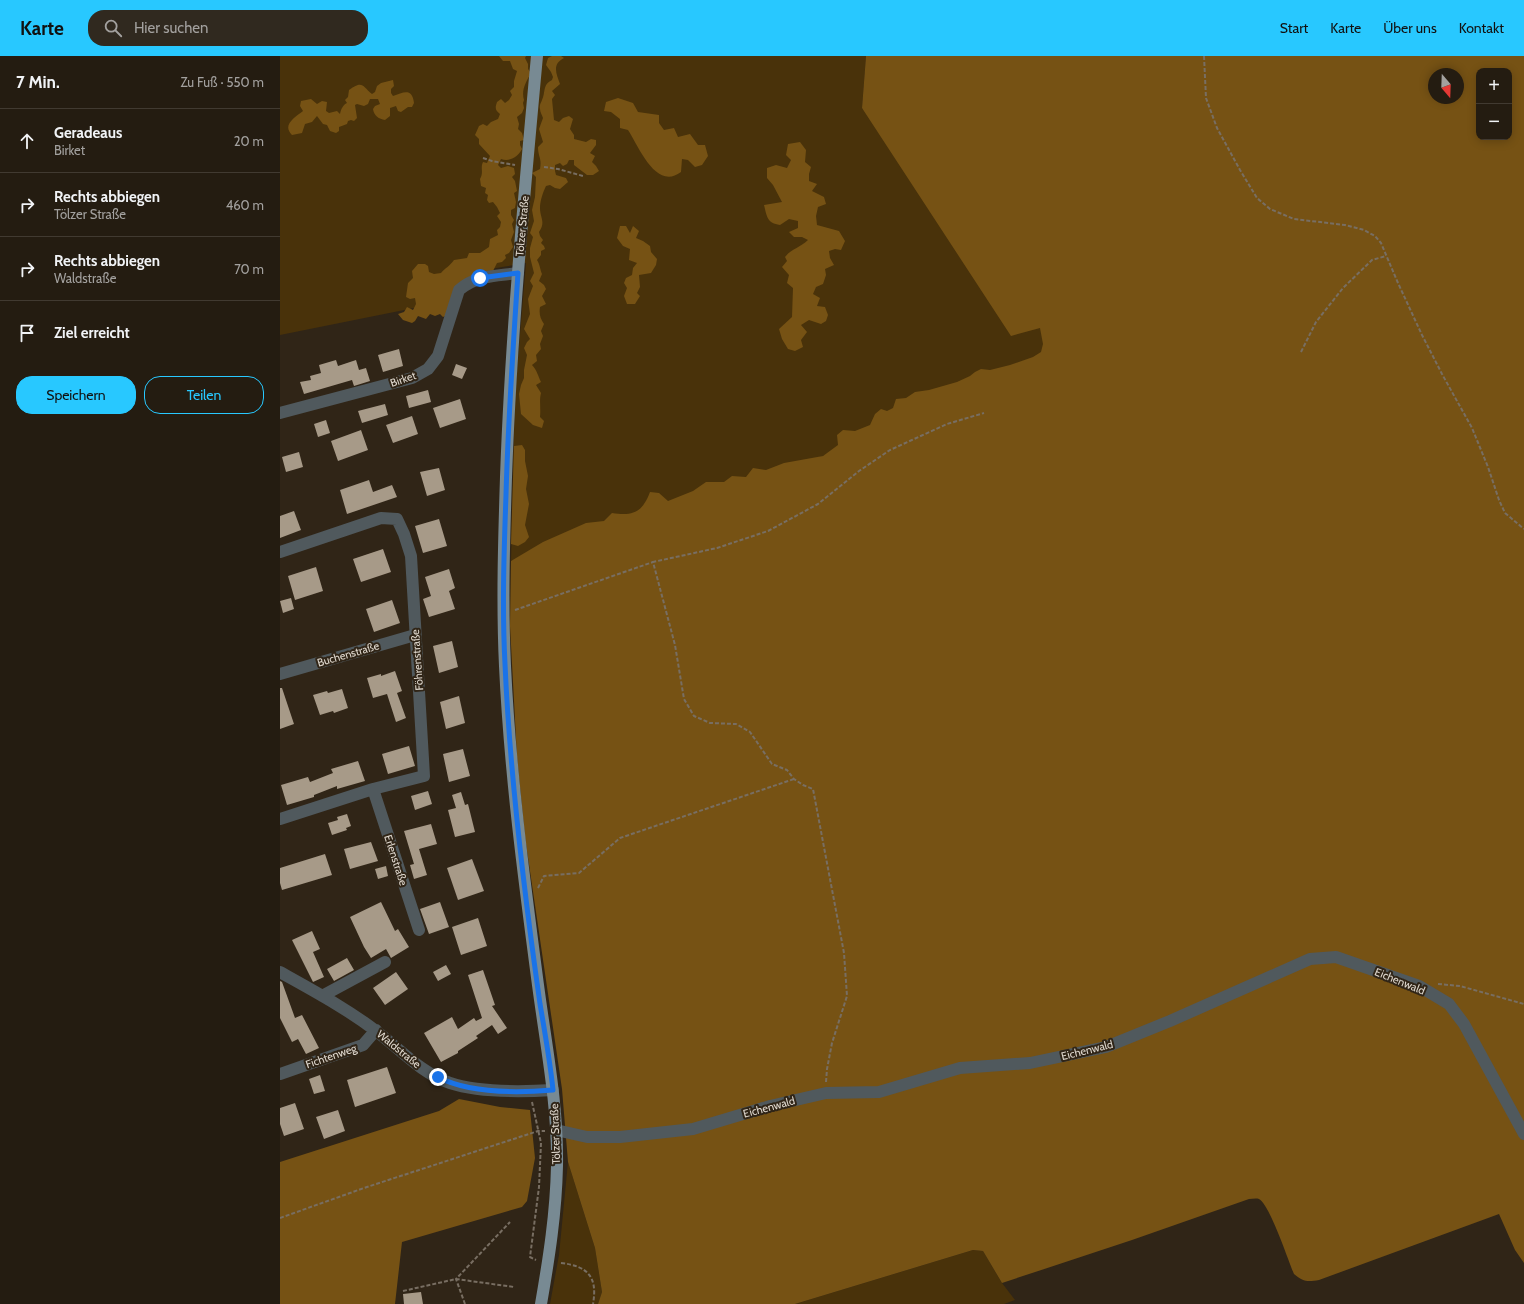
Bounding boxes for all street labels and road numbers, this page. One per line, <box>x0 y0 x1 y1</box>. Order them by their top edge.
street label: Tölzer Straße <box>512 195 532 257</box>
street label: Birket <box>388 368 418 390</box>
street label: Föhrenstraße <box>408 629 426 691</box>
street label: Buchenstraße <box>315 638 381 670</box>
street label: Erlenstraße <box>381 833 411 888</box>
street label: Eichenwald <box>1373 965 1427 997</box>
street label: Waldstraße <box>374 1027 424 1071</box>
street label: Eichenwald <box>1060 1037 1114 1063</box>
street label: Fichtenweg <box>304 1041 359 1071</box>
street label: Eichenwald <box>742 1093 796 1121</box>
street label: Tölzer Straße <box>547 1103 563 1165</box>

